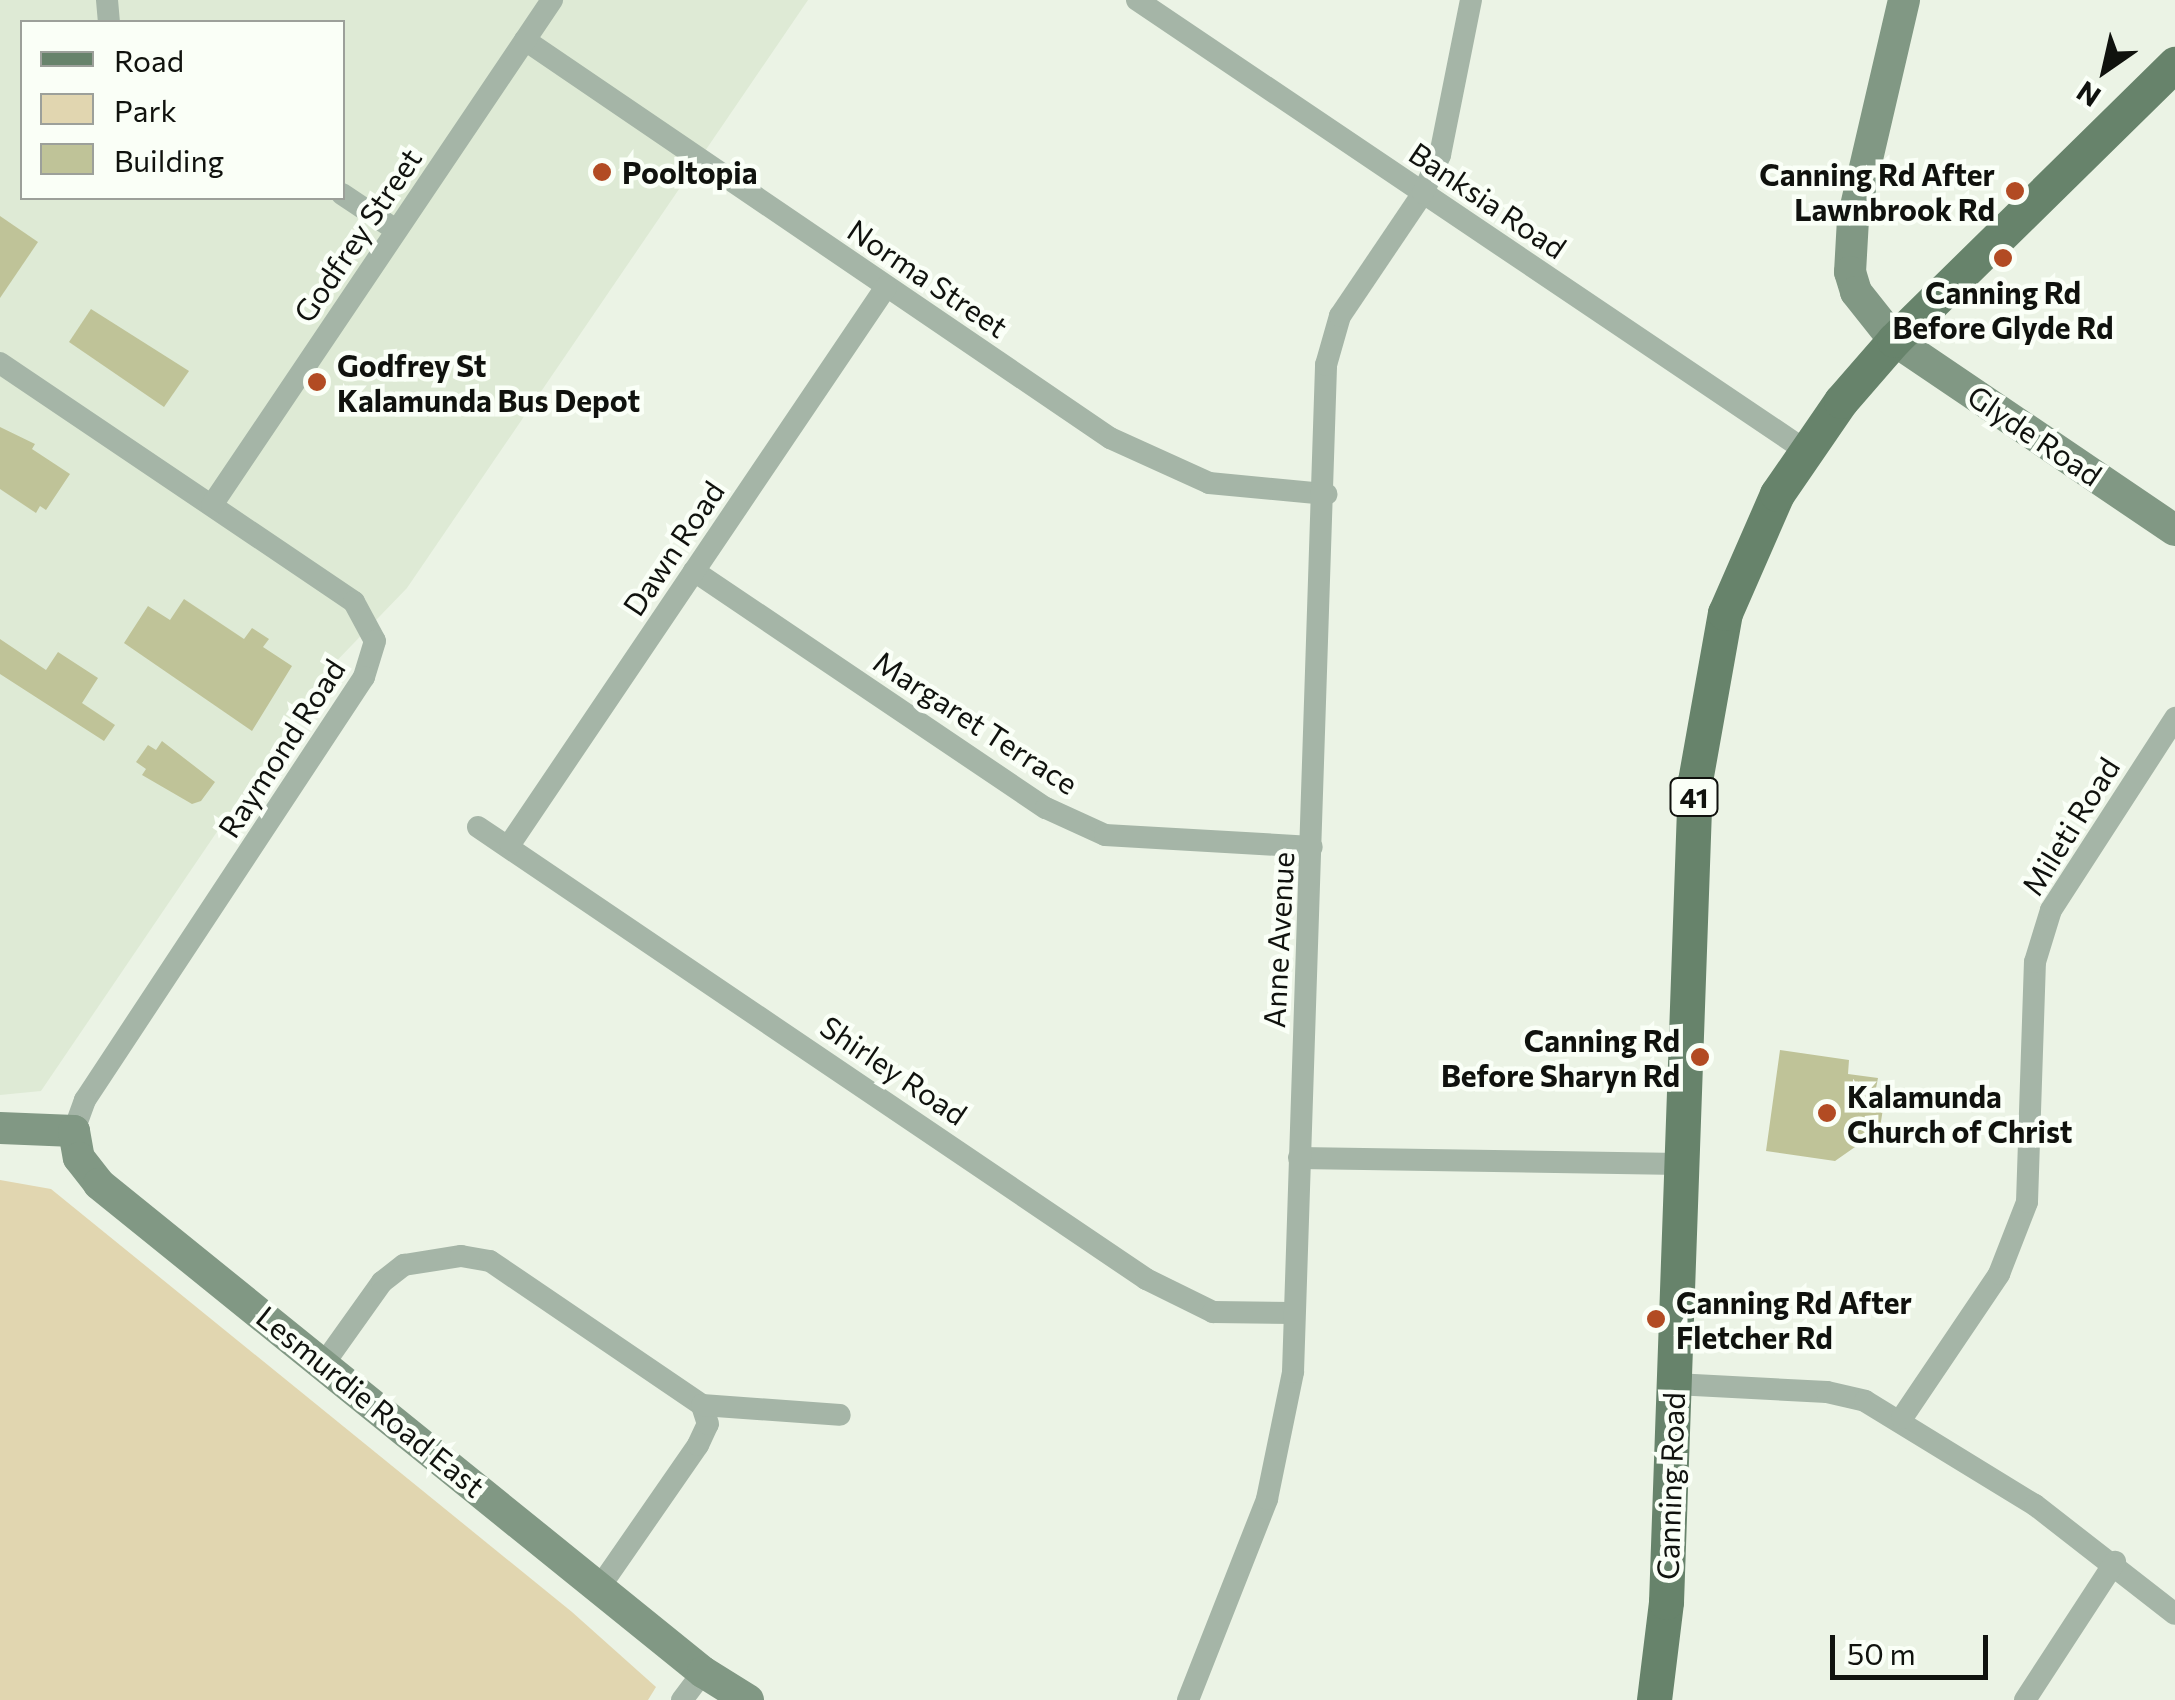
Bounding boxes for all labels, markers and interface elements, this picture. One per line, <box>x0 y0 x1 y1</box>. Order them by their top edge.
legend <box>20 20 345 200</box>
north arrow <box>2055 20 2155 120</box>
text: Road <box>114 41 184 78</box>
text: N <box>2070 75 2106 115</box>
text: Park <box>114 91 177 128</box>
street label: Banksia Road <box>1403 134 1573 266</box>
text: Building <box>114 141 224 178</box>
street label: Godfrey Street <box>286 141 428 329</box>
place label: Pooltopia <box>622 154 757 190</box>
place label: Canning Rd After Lawnbrook Rd <box>1759 156 1995 226</box>
marker: Pooltopia <box>591 161 613 183</box>
marker: Canning Rd After Lawnbrook Rd <box>2004 180 2026 202</box>
street label: Norma Street <box>841 211 1015 345</box>
marker: Canning Rd Before Glyde Rd <box>1992 247 2014 269</box>
place label: Canning Rd Before Glyde Rd <box>1892 274 2114 344</box>
place label: Godfrey St Kalamunda Bus Depot <box>337 347 640 418</box>
marker: Godfrey St Kalamunda Bus Depot <box>306 371 328 393</box>
street label: Glyde Road <box>1961 377 2109 493</box>
street label: Dawn Road <box>615 474 731 622</box>
street label: Margaret Terrace <box>867 643 1085 801</box>
street label: Raymond Road <box>210 652 352 844</box>
street label: Mileti Road <box>2014 751 2126 901</box>
road number: 41 <box>1669 774 1719 820</box>
street label: Anne Avenue <box>1255 851 1301 1029</box>
street label: Shirley Road <box>814 1008 974 1132</box>
place label: Canning Rd Before Sharyn Rd <box>1441 1022 1680 1092</box>
marker: Canning Rd Before Sharyn Rd <box>1689 1046 1711 1068</box>
place label: Kalamunda Church of Christ <box>1847 1078 2072 1148</box>
marker: Kalamunda Church of Christ <box>1816 1102 1838 1124</box>
place label: Canning Rd After Fletcher Rd <box>1676 1284 1912 1354</box>
street label: Lesmurdie Road East <box>250 1298 492 1504</box>
marker: Canning Rd After Fletcher Rd <box>1645 1308 1667 1330</box>
street label: Canning Road <box>1649 1392 1691 1580</box>
scale bar <box>1835 1615 1992 1677</box>
text: 50 m <box>1847 1634 1916 1671</box>

